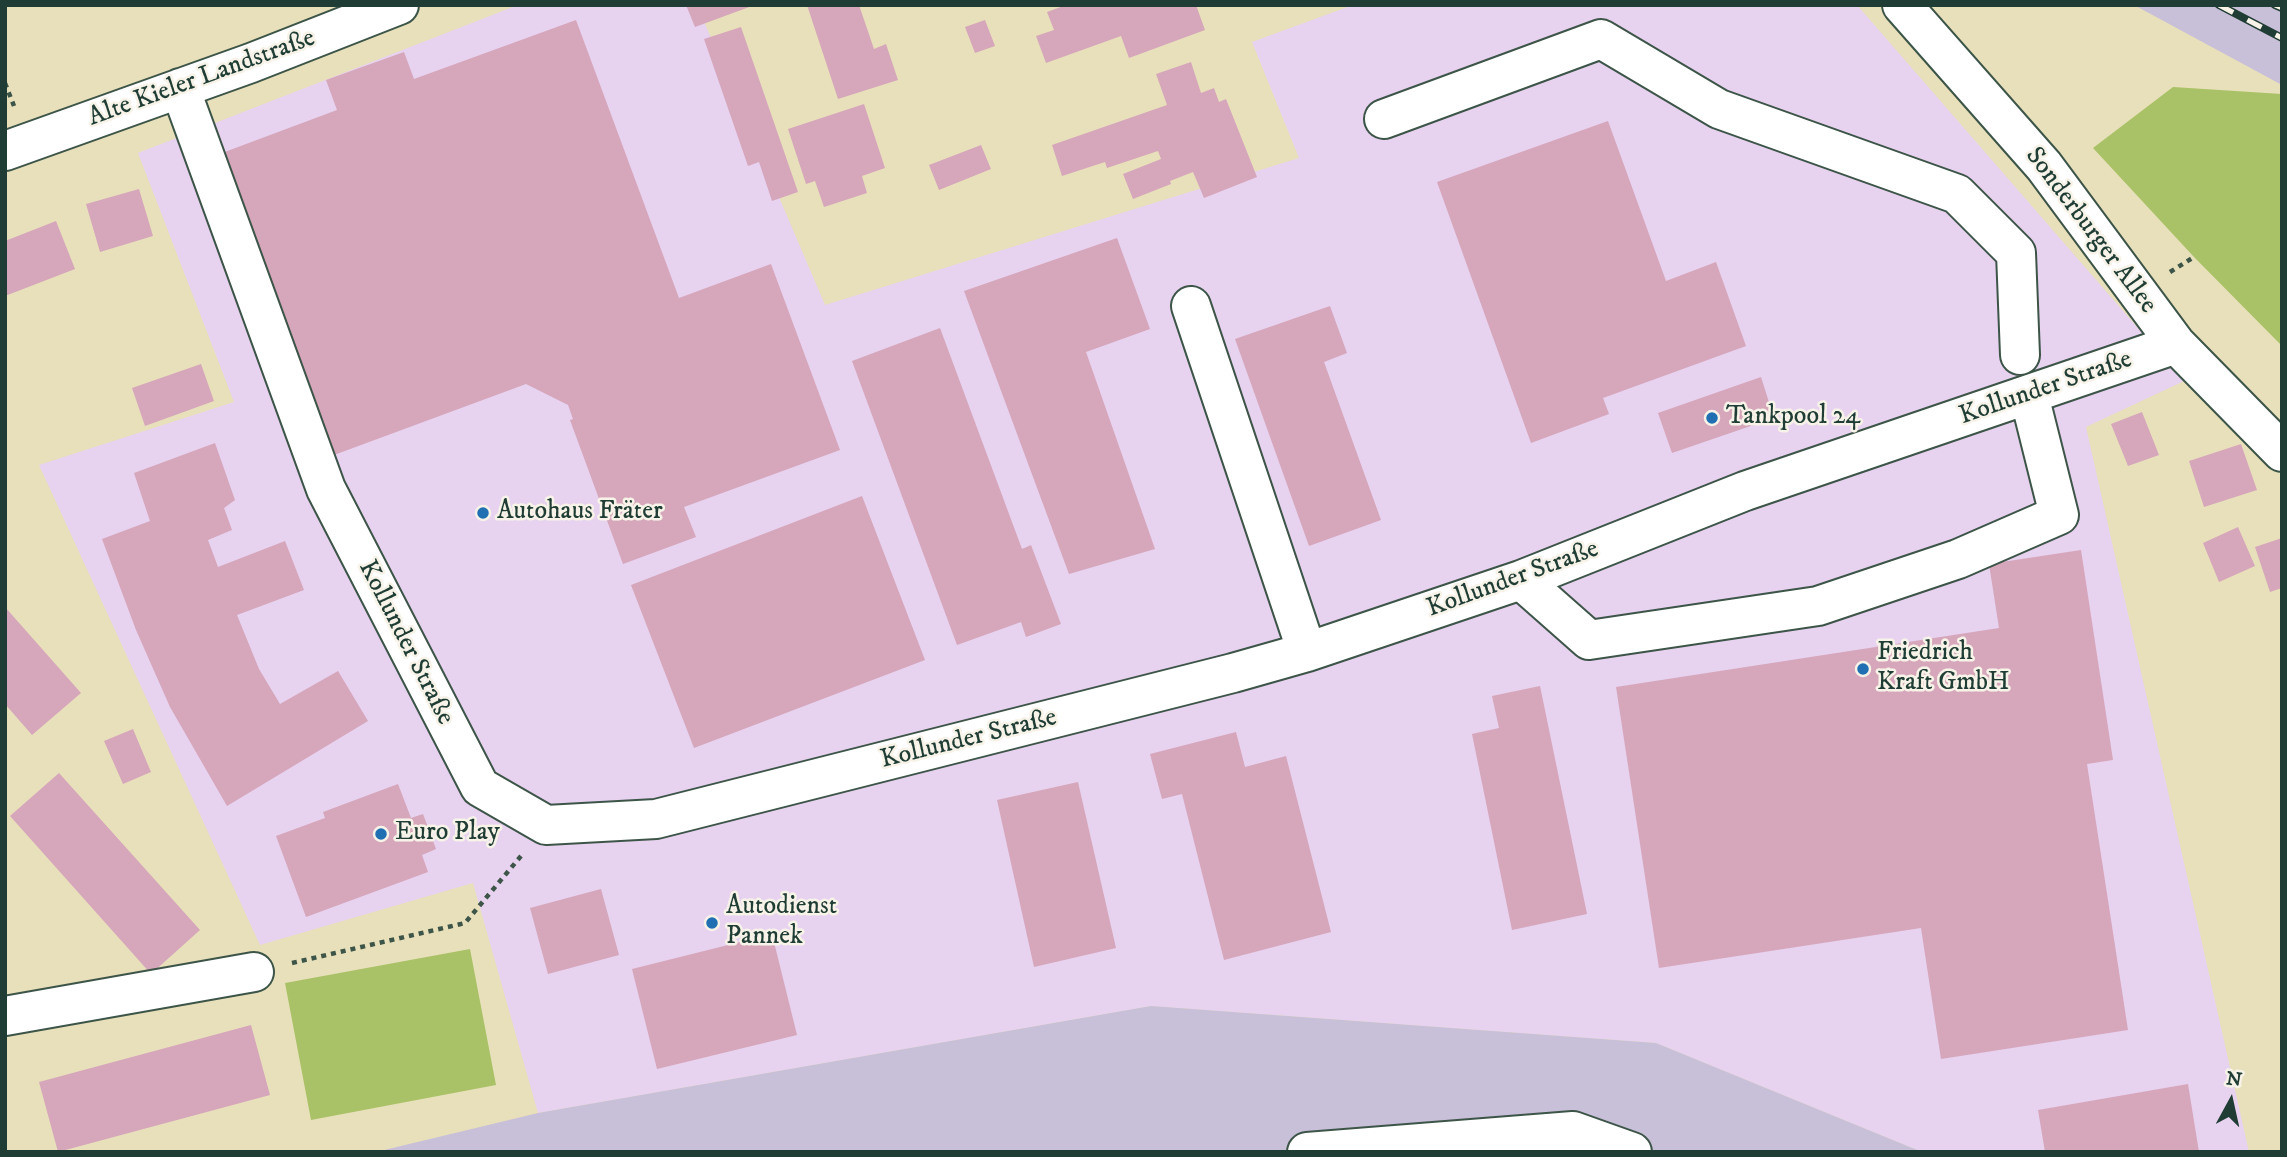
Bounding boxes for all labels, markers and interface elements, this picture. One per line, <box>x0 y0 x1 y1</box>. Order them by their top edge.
street label: Alte Kieler Landstraße <box>84 23 320 135</box>
street label: Sonderburger Allee <box>2017 142 2163 320</box>
street label: Kollunder Straße <box>1956 345 2136 433</box>
place label: Tankpool 24 <box>1726 402 1860 434</box>
marker: Tankpool 24 <box>1704 410 1720 426</box>
place label: Autohaus Fräter <box>497 497 663 529</box>
marker: Autohaus Fräter <box>475 505 491 521</box>
street label: Kollunder Straße <box>1423 535 1603 625</box>
street label: Kollunder Straße <box>350 556 460 730</box>
place label: Friedrich Kraft GmbH <box>1877 638 2009 700</box>
marker: Friedrich Kraft GmbH <box>1855 661 1871 677</box>
street label: Kollunder Straße <box>878 703 1060 777</box>
place label: Euro Play <box>395 818 500 850</box>
marker: Euro Play <box>373 826 389 842</box>
place label: Autodienst Pannek <box>726 892 837 954</box>
marker: Autodienst Pannek <box>704 915 720 931</box>
north arrow <box>2196 1066 2266 1136</box>
text: N <box>2225 1067 2243 1092</box>

